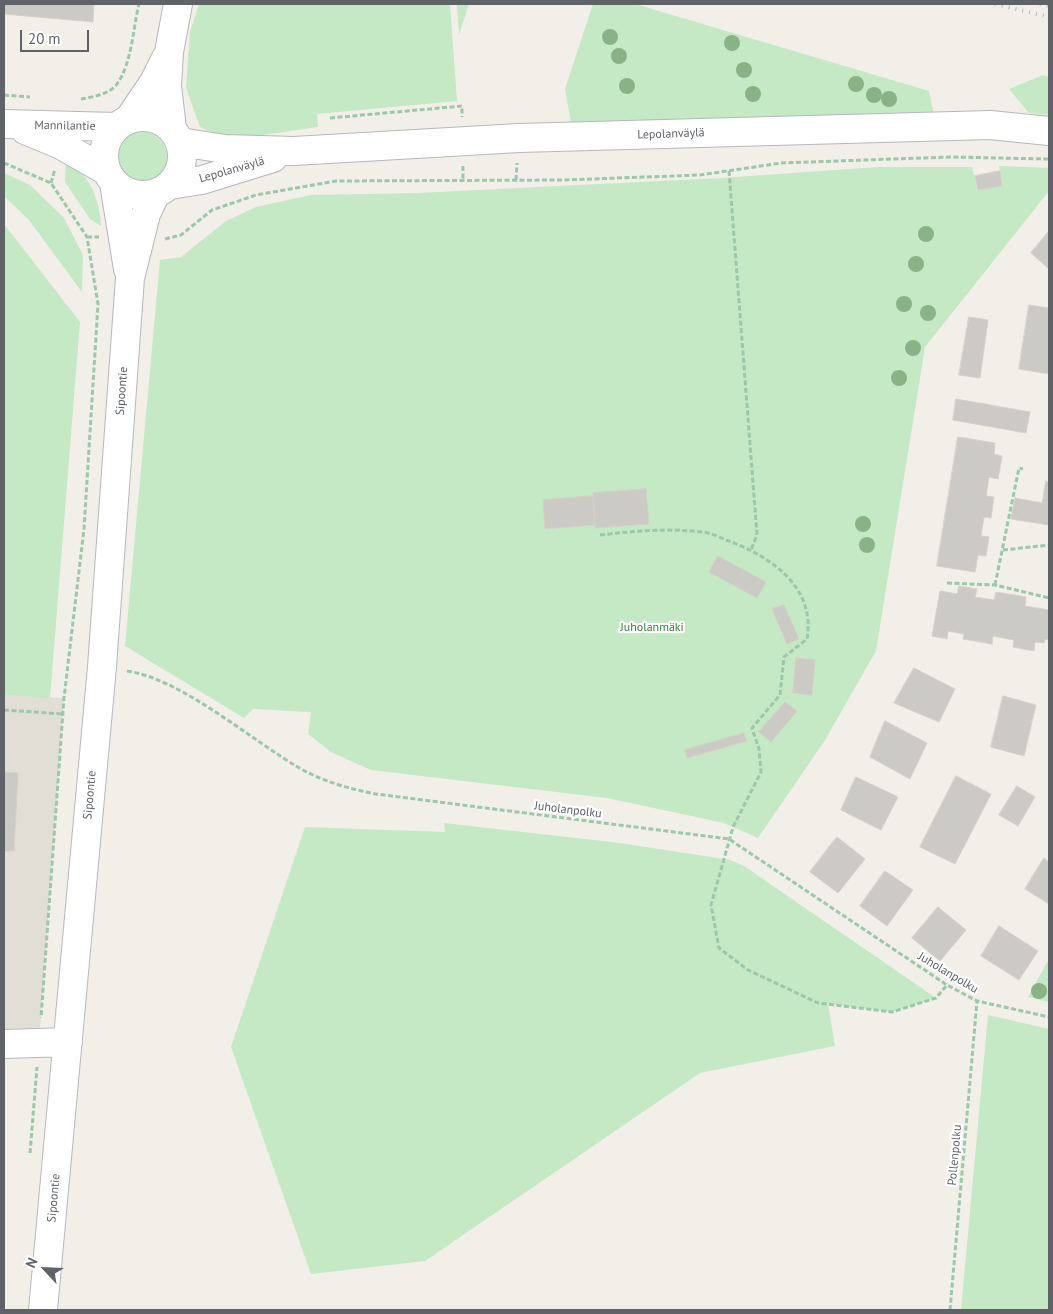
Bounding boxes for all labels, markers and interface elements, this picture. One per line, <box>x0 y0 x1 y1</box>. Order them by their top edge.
scale bar <box>22 20 91 52</box>
text: 20 m <box>28 29 61 48</box>
street label: Mannilantie <box>34 118 96 134</box>
street label: Lepolanväylä <box>637 126 705 142</box>
street label: Lepolanväylä <box>198 154 266 186</box>
street label: Sipoontie <box>113 366 131 416</box>
park label: Juholanmäki <box>620 621 684 635</box>
street label: Sipoontie <box>81 770 99 820</box>
street label: Juholanpolku <box>534 799 602 821</box>
street label: Juholanpolku <box>915 949 981 997</box>
street label: Pollenpolku <box>945 1124 965 1186</box>
street label: Sipoontie <box>45 1173 63 1223</box>
north arrow <box>20 1244 70 1294</box>
text: N <box>21 1255 42 1271</box>

